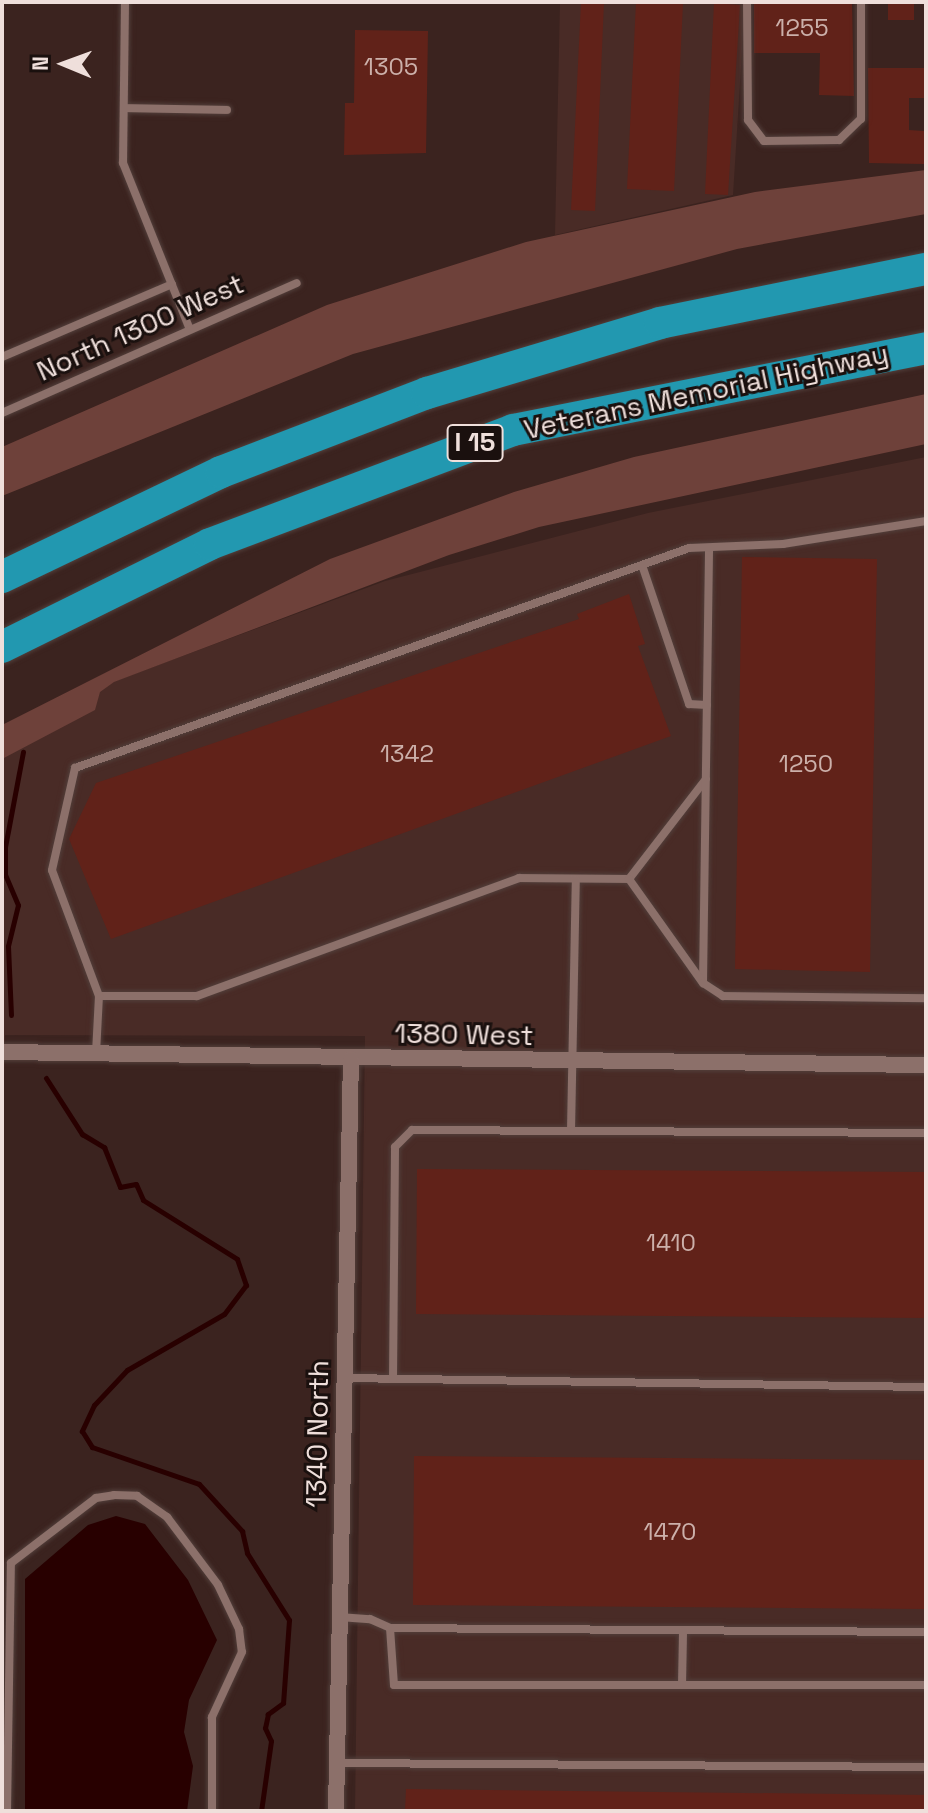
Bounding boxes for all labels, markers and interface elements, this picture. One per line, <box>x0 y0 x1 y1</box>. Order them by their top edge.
house number: 1255 <box>775 14 829 42</box>
north arrow <box>24 24 104 104</box>
house number: 1305 <box>364 53 418 81</box>
text: N <box>26 56 54 71</box>
street label: North 1300 West <box>31 266 249 388</box>
street label: Veterans Memorial Highway <box>521 336 891 446</box>
road number: I 15 <box>445 421 505 465</box>
house number: 1342 <box>380 740 434 768</box>
house number: 1250 <box>779 750 833 778</box>
street label: 1380 West <box>394 1016 534 1052</box>
house number: 1410 <box>646 1229 696 1257</box>
street label: 1340 North <box>299 1360 335 1508</box>
house number: 1470 <box>643 1518 697 1546</box>

